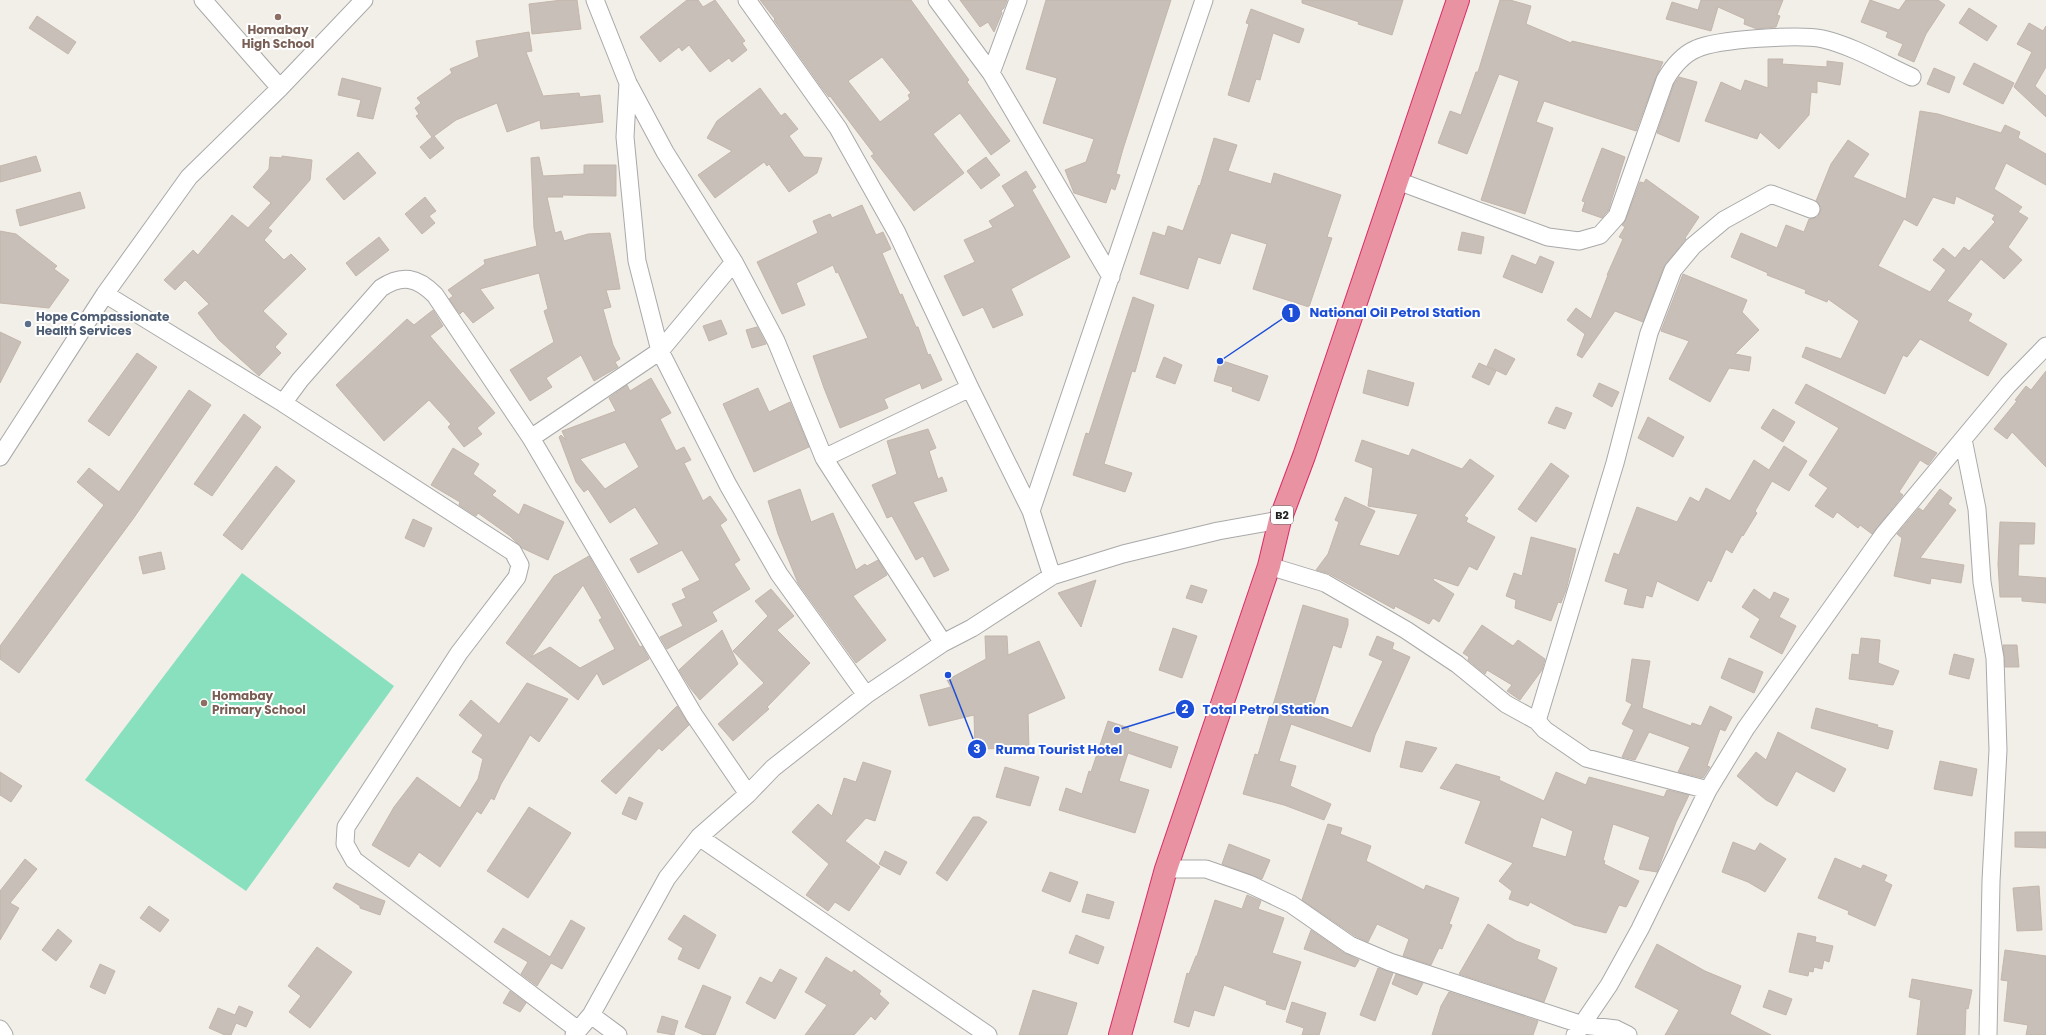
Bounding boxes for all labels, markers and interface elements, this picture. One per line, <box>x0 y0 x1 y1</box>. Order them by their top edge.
marker: Homabay High School <box>273 12 283 22</box>
place label: Homabay High School <box>242 21 314 52</box>
callout: National Oil Petrol Station <box>1281 300 1488 325</box>
text: National Oil Petrol Station <box>1310 303 1481 322</box>
text: 1 <box>1289 304 1293 321</box>
place label: Hope Compassionate Health Services <box>36 308 170 339</box>
marker: Hope Compassionate Health Services <box>23 319 33 329</box>
road number: B2 <box>1271 506 1293 524</box>
place label: Homabay Primary School <box>212 687 306 718</box>
callout: Total Petrol Station <box>1175 697 1338 722</box>
marker: Homabay Primary School <box>199 698 209 708</box>
text: 2 <box>1182 700 1189 717</box>
text: Total Petrol Station <box>1203 700 1330 719</box>
callout: Ruma Tourist Hotel <box>967 737 1130 762</box>
text: 3 <box>973 740 981 757</box>
text: Ruma Tourist Hotel <box>996 740 1123 759</box>

